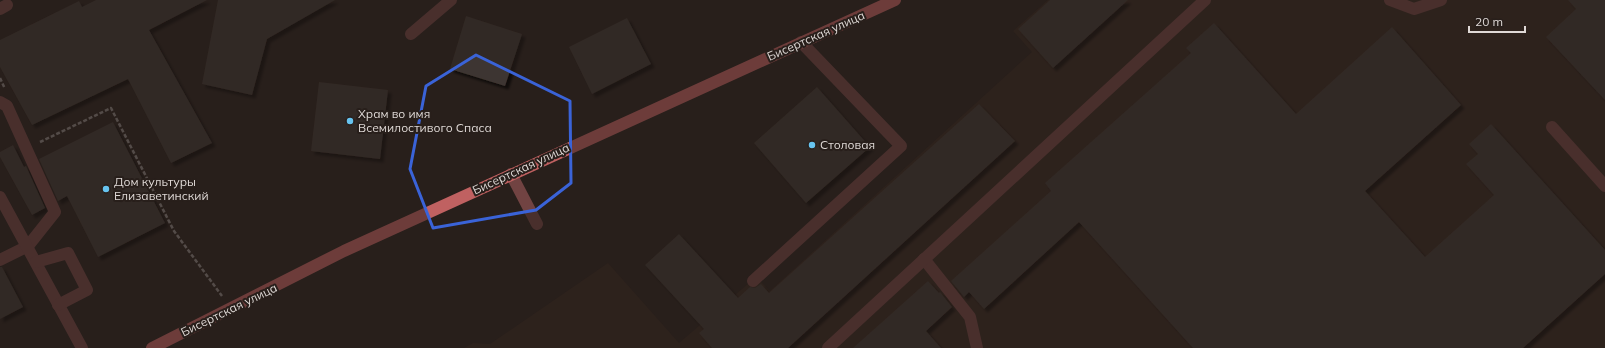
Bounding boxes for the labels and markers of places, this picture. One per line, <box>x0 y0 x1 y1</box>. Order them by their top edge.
place label: Храм во имя Всемилостивого Спаса <box>358 106 492 135</box>
marker: Храм во имя Всемилостивого Спаса <box>345 116 355 126</box>
place label: Столовая <box>820 137 875 152</box>
marker: Столовая <box>807 140 817 150</box>
place label: Дом культуры Елизаветинский <box>114 174 209 203</box>
marker: Дом культуры Елизаветинский <box>101 184 111 194</box>

